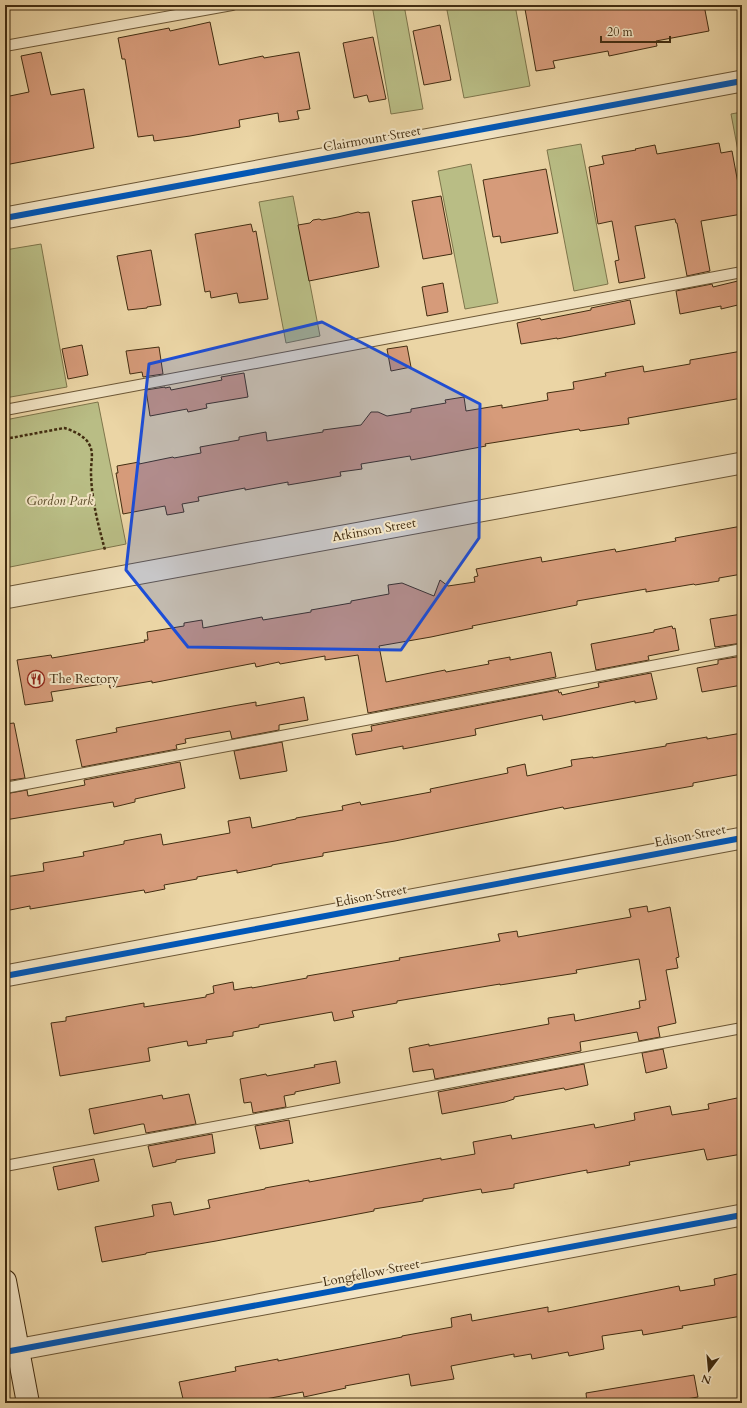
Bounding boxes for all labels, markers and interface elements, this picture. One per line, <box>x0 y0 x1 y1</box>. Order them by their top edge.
scale bar <box>601 18 670 44</box>
text: 20 m <box>607 24 634 40</box>
street label: Clairmount Street <box>322 122 422 156</box>
park label: Gordon Park <box>26 492 94 510</box>
street label: Atkinson Street <box>331 514 417 546</box>
restaurant icon: The Rectory <box>26 669 46 689</box>
place label: The Rectory <box>49 670 119 688</box>
street label: Edison Street <box>653 820 727 852</box>
street label: Edison Street <box>334 880 408 912</box>
street label: Longfellow Street <box>321 1255 421 1291</box>
north arrow <box>689 1350 729 1390</box>
text: N <box>699 1370 713 1388</box>

